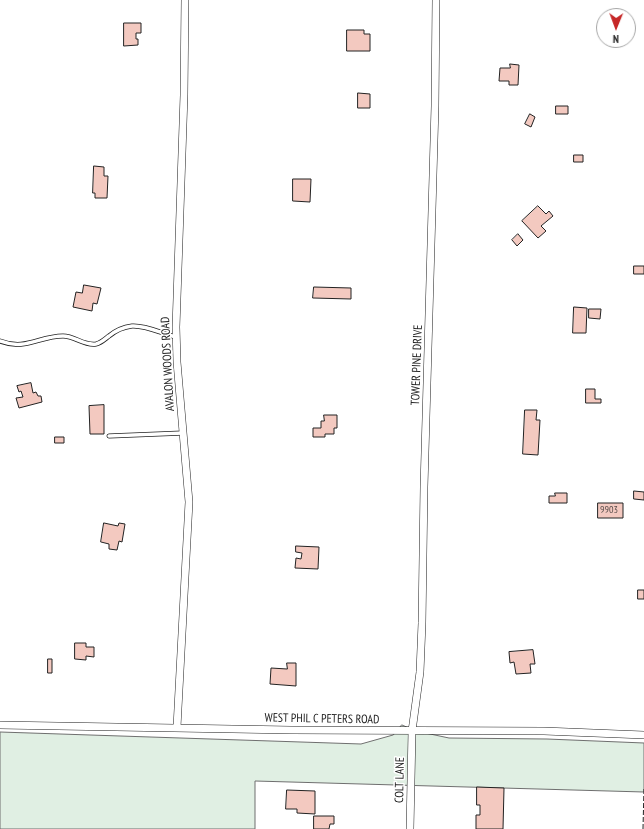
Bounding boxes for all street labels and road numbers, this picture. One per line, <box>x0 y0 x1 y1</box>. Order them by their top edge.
street label: AVALON WOODS ROAD <box>158 316 178 412</box>
street label: TOWER PINE DRIVE <box>408 324 426 406</box>
street label: WEST PHIL C PETERS ROAD <box>265 711 379 727</box>
street label: COLT LANE <box>392 757 408 803</box>

